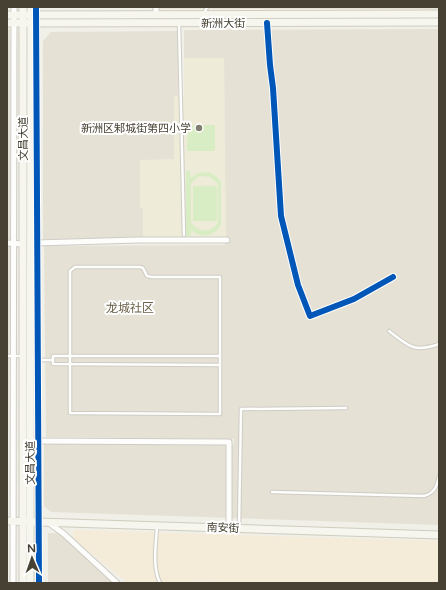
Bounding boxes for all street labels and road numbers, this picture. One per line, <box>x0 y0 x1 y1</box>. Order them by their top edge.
street label: 新洲大街 <box>201 17 245 30</box>
street label: 文昌大道 <box>17 117 30 161</box>
street label: 文昌大道 <box>24 441 37 485</box>
street label: 南安街 <box>206 521 240 535</box>

